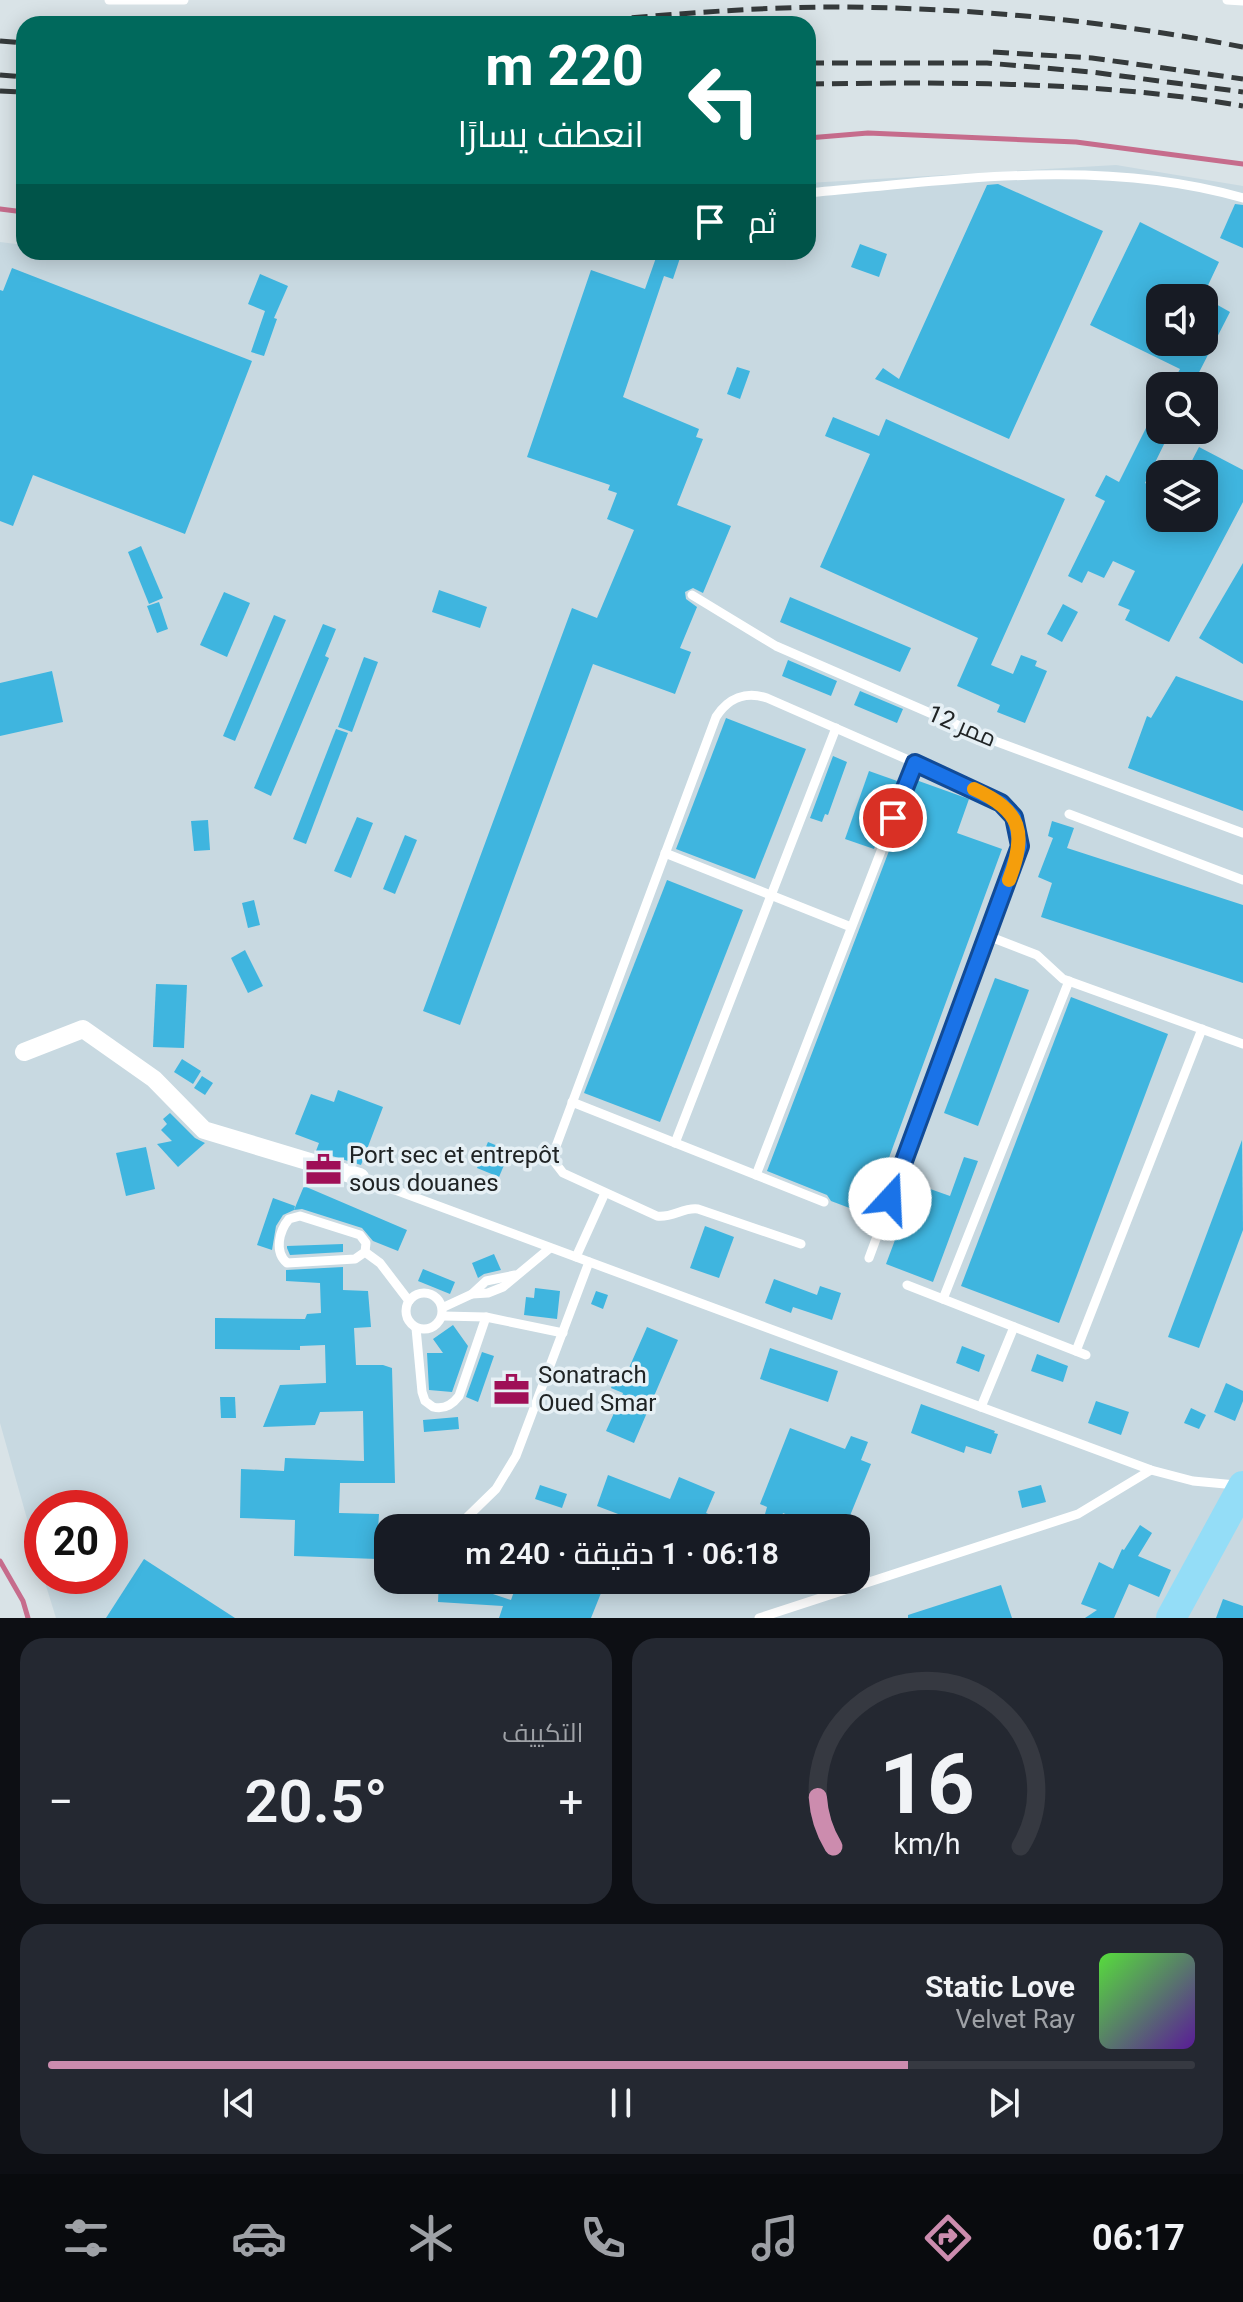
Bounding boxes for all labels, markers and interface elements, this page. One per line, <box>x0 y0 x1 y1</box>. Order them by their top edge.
text: 220 m <box>485 33 644 99</box>
icon: left <box>672 48 776 152</box>
text: انعطف يسارًا <box>458 114 644 156</box>
icon: arrive <box>688 200 732 244</box>
text: ثم <box>748 205 776 240</box>
map controls <box>1146 284 1218 532</box>
button: sound <box>1146 284 1218 356</box>
button: search <box>1146 372 1218 444</box>
button: layers <box>1146 460 1218 532</box>
street label: ممر 12 <box>924 699 1000 753</box>
pin <box>859 784 927 852</box>
icon: arrive <box>871 796 915 840</box>
place label: Port sec et entrepôt sous douanes <box>349 1141 560 1197</box>
office icon: Port sec et entrepôt sous douanes <box>304 1150 342 1188</box>
position arrow <box>848 1157 932 1241</box>
place label: Sonatrach Oued Smar <box>538 1361 656 1417</box>
office icon: Sonatrach Oued Smar <box>493 1370 531 1408</box>
speed limit sign: 20 <box>24 1490 128 1594</box>
text: 06:18 · 1 دقيقة · 240 m <box>465 1536 779 1571</box>
text: التكييف <box>502 1718 584 1748</box>
text: 16 <box>880 1736 975 1833</box>
text: 20.5° <box>244 1766 387 1837</box>
text: − <box>48 1776 73 1828</box>
text: + <box>559 1776 583 1828</box>
text: km/h <box>894 1827 961 1861</box>
text: Static Love <box>925 1969 1075 2004</box>
text: Velvet Ray <box>955 2004 1075 2034</box>
icon: previous <box>217 2081 261 2125</box>
icon: pause <box>599 2081 643 2125</box>
icon: next <box>982 2081 1026 2125</box>
icon: filters <box>58 2210 114 2266</box>
icon: car <box>231 2210 287 2266</box>
icon: climate <box>403 2210 459 2266</box>
icon: phone <box>575 2210 631 2266</box>
icon: music <box>747 2210 803 2266</box>
icon: directions <box>920 2210 976 2266</box>
text: 06:17 <box>1092 2217 1185 2259</box>

